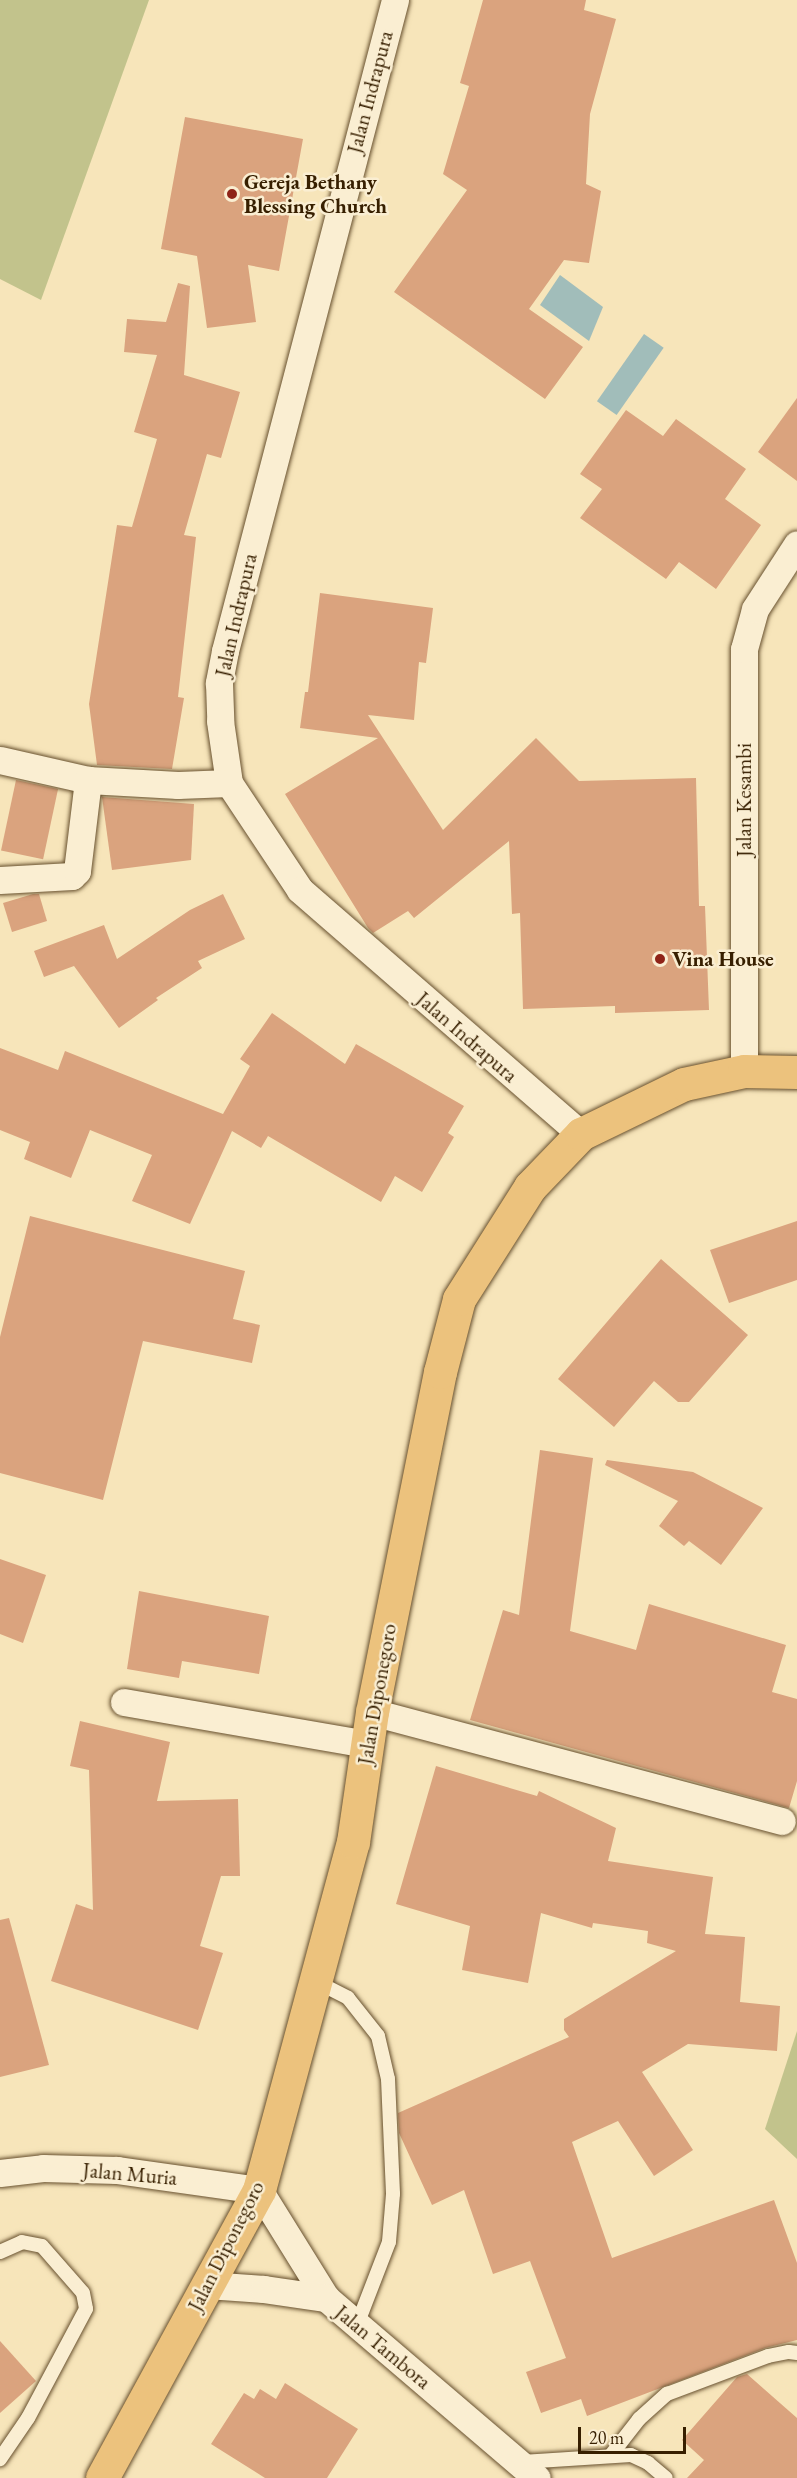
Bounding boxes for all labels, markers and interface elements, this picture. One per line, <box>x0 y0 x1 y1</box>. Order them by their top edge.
street label: Jalan Indrapura <box>342 28 398 156</box>
place label: Gereja Bethany Blessing Church <box>244 169 387 219</box>
marker: Gereja Bethany Blessing Church <box>225 187 239 201</box>
street label: Jalan Indrapura <box>210 551 262 679</box>
street label: Jalan Kesambi <box>731 743 757 857</box>
place label: Vina House <box>672 946 774 972</box>
marker: Vina House <box>653 952 667 966</box>
street label: Jalan Indrapura <box>411 986 523 1088</box>
street label: Jalan Diponegoro <box>352 1622 402 1766</box>
street label: Jalan Muria <box>82 2157 178 2191</box>
street label: Jalan Diponegoro <box>182 2177 270 2315</box>
street label: Jalan Tambora <box>330 2300 436 2394</box>
scale bar <box>581 2415 689 2453</box>
text: 20 m <box>589 2426 624 2449</box>

